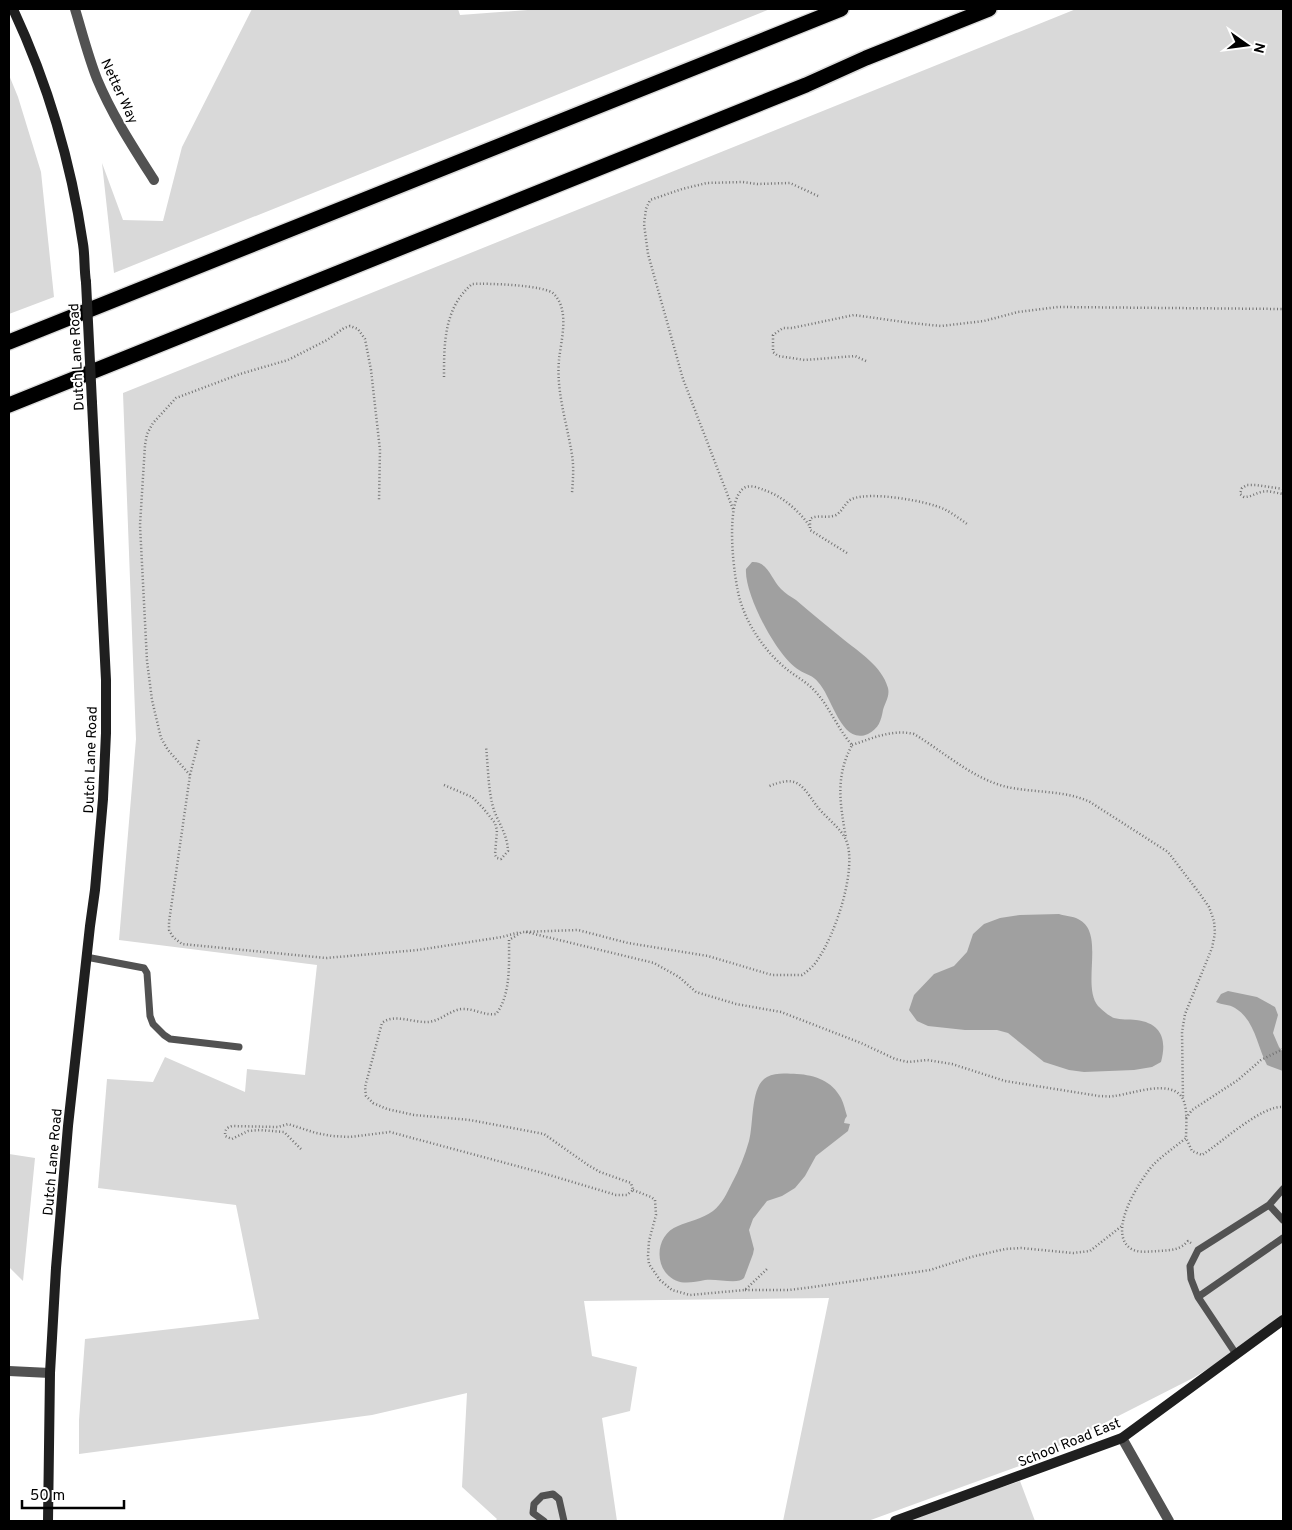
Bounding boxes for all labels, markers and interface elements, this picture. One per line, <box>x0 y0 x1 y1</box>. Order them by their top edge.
north arrow <box>1222 20 1272 70</box>
text: N <box>1249 41 1268 55</box>
street label: Netter Way <box>96 56 141 127</box>
street label: Dutch Lane Road <box>66 303 89 411</box>
street label: Dutch Lane Road <box>81 706 102 814</box>
street label: Dutch Lane Road <box>40 1108 67 1216</box>
street label: School Road East <box>1016 1415 1123 1472</box>
scale bar <box>22 1478 125 1510</box>
text: 50 m <box>30 1487 65 1506</box>

